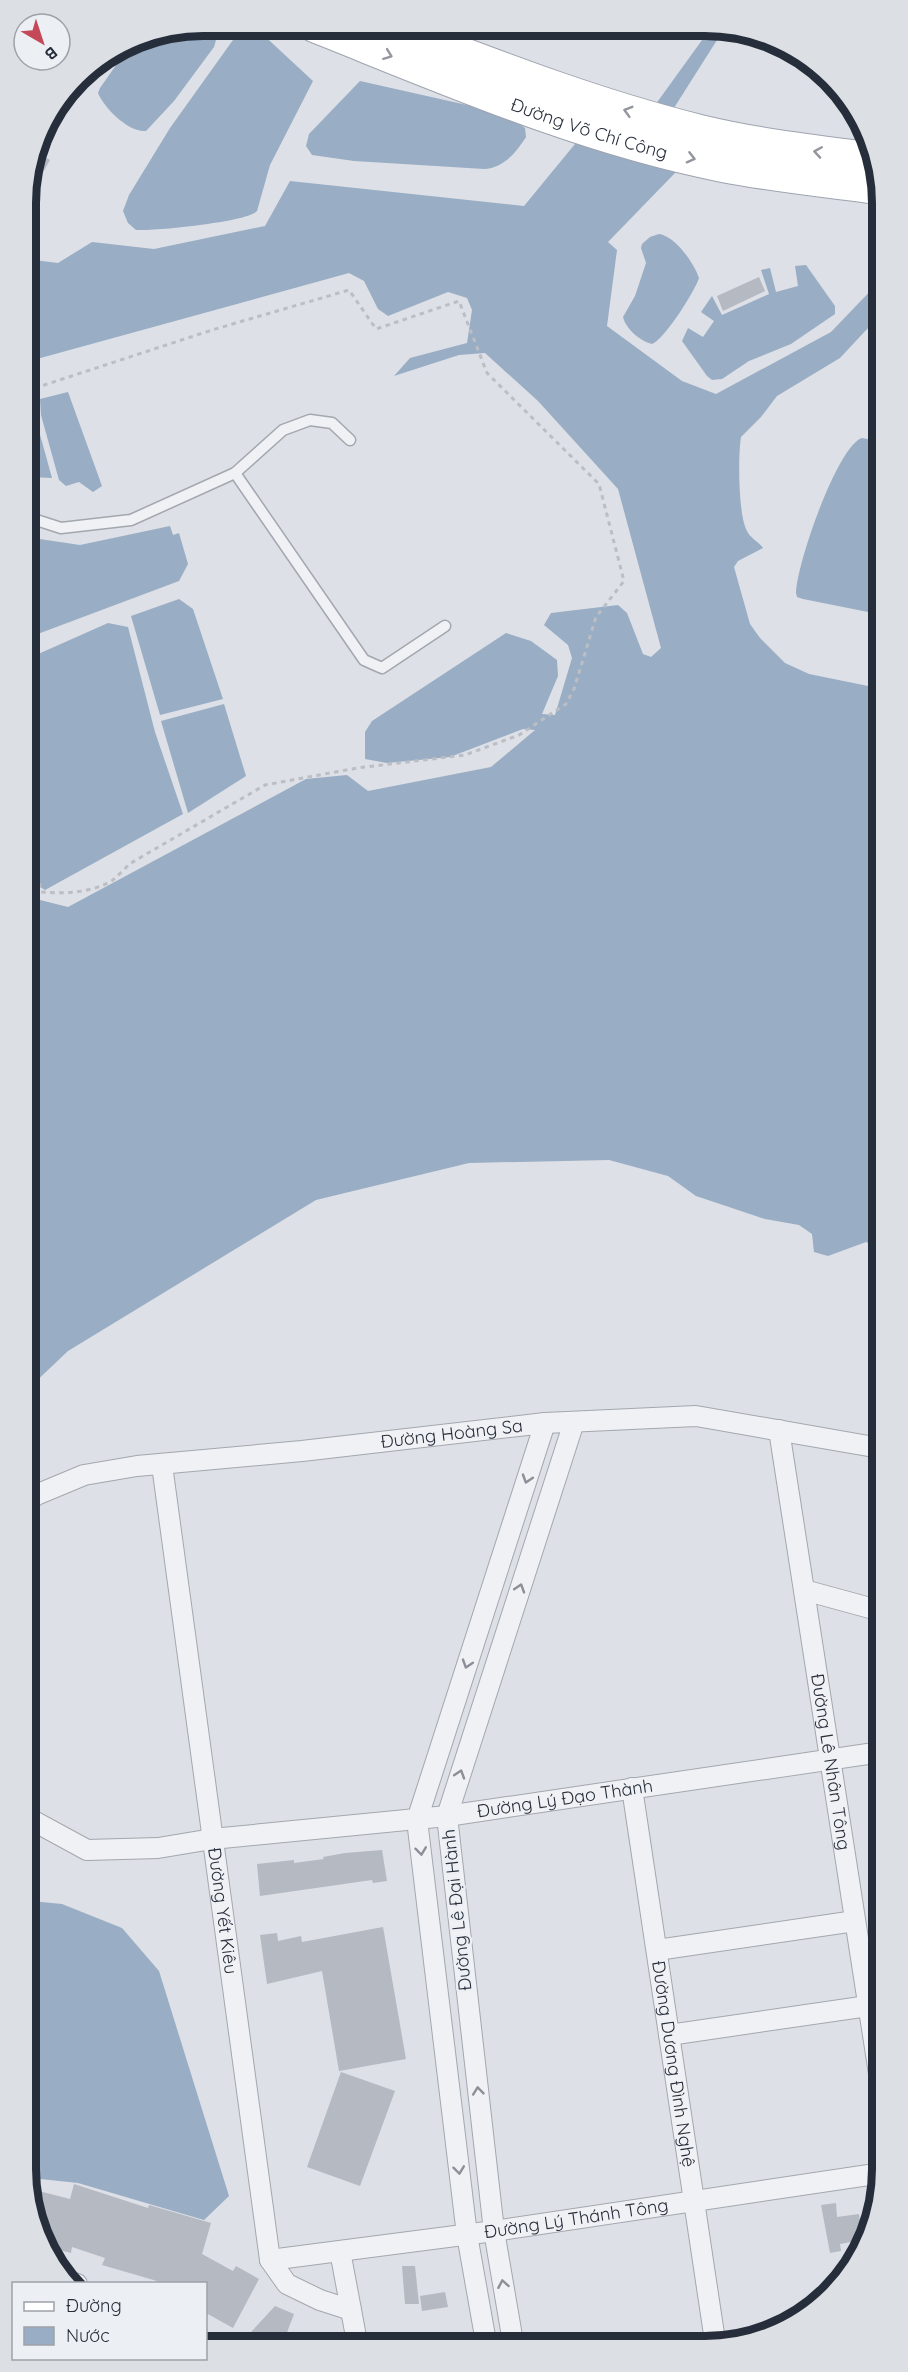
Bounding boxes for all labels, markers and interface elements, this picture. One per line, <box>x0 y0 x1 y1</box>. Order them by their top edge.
north arrow <box>12 12 72 72</box>
text: B <box>41 43 62 65</box>
one-way arrow <box>381 48 392 60</box>
street label: Đường Võ Chí Công <box>508 93 670 164</box>
one-way arrow <box>623 106 634 118</box>
one-way arrow <box>814 146 823 158</box>
one-way arrow <box>686 150 696 163</box>
street label: Đường Hoàng Sa <box>379 1414 524 1453</box>
one-way arrow <box>521 1473 534 1484</box>
one-way arrow <box>513 1583 526 1594</box>
one-way arrow <box>462 1658 474 1669</box>
street label: Đường Lê Nhân Tông <box>806 1672 856 1852</box>
one-way arrow <box>453 1769 466 1780</box>
street label: Đường Lý Đạo Thành <box>475 1774 654 1822</box>
street label: Đường Lê Đại Hành <box>437 1828 476 1992</box>
street label: Đường Yết Kiêu <box>203 1846 243 1976</box>
one-way arrow <box>414 1847 426 1856</box>
street label: Đường Dương Đình Nghệ <box>647 1959 701 2169</box>
one-way arrow <box>472 2086 485 2095</box>
one-way arrow <box>453 2165 465 2175</box>
street label: Đường Lý Thánh Tông <box>483 2193 670 2243</box>
one-way arrow <box>497 2279 510 2289</box>
legend <box>12 2282 207 2360</box>
text: Đường <box>66 2294 122 2317</box>
text: Nước <box>66 2324 110 2347</box>

